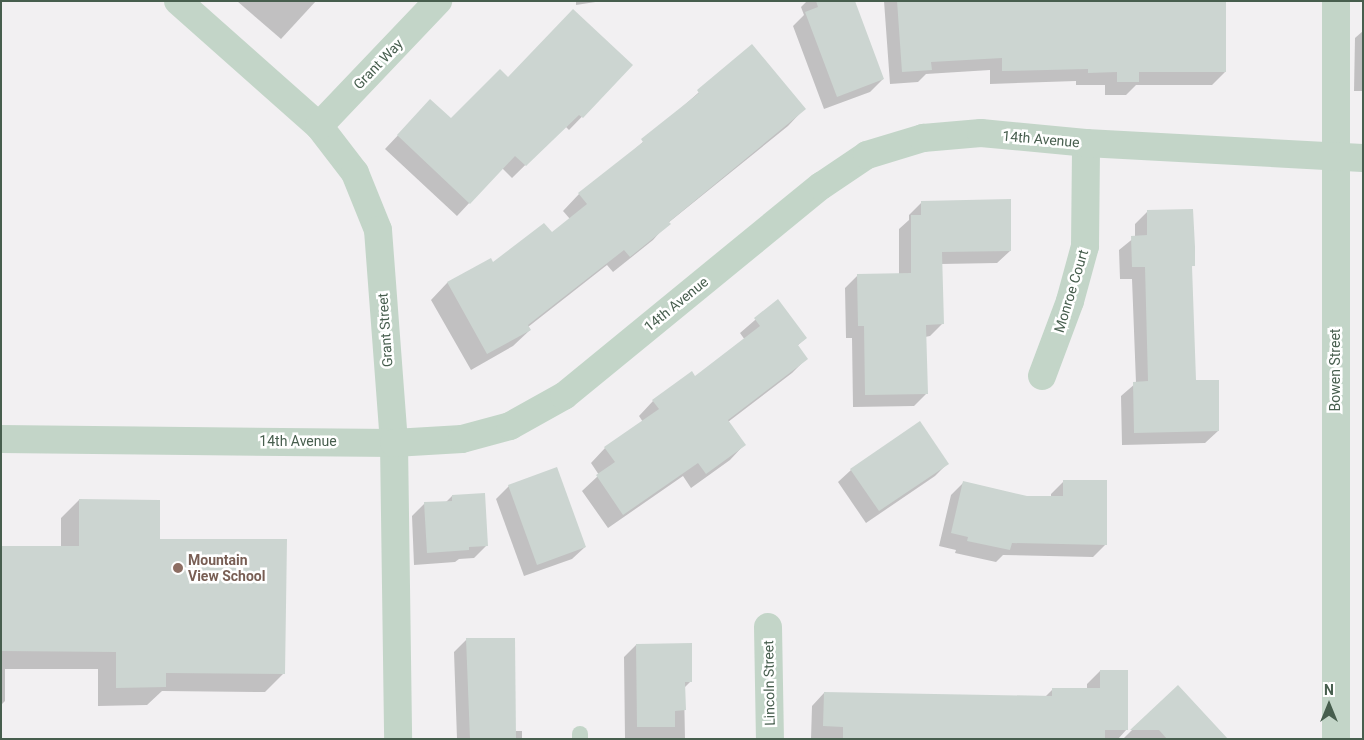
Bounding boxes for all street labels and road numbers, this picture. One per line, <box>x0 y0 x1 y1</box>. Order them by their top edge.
street label: Grant Way <box>350 35 406 93</box>
street label: 14th Avenue <box>1002 127 1080 151</box>
street label: Monroe Court <box>1050 247 1092 335</box>
street label: 14th Avenue <box>641 273 711 335</box>
street label: Grant Street <box>374 292 396 368</box>
street label: Bowen Street <box>1327 329 1343 411</box>
street label: 14th Avenue <box>259 433 337 449</box>
street label: Lincoln Street <box>760 640 778 726</box>

